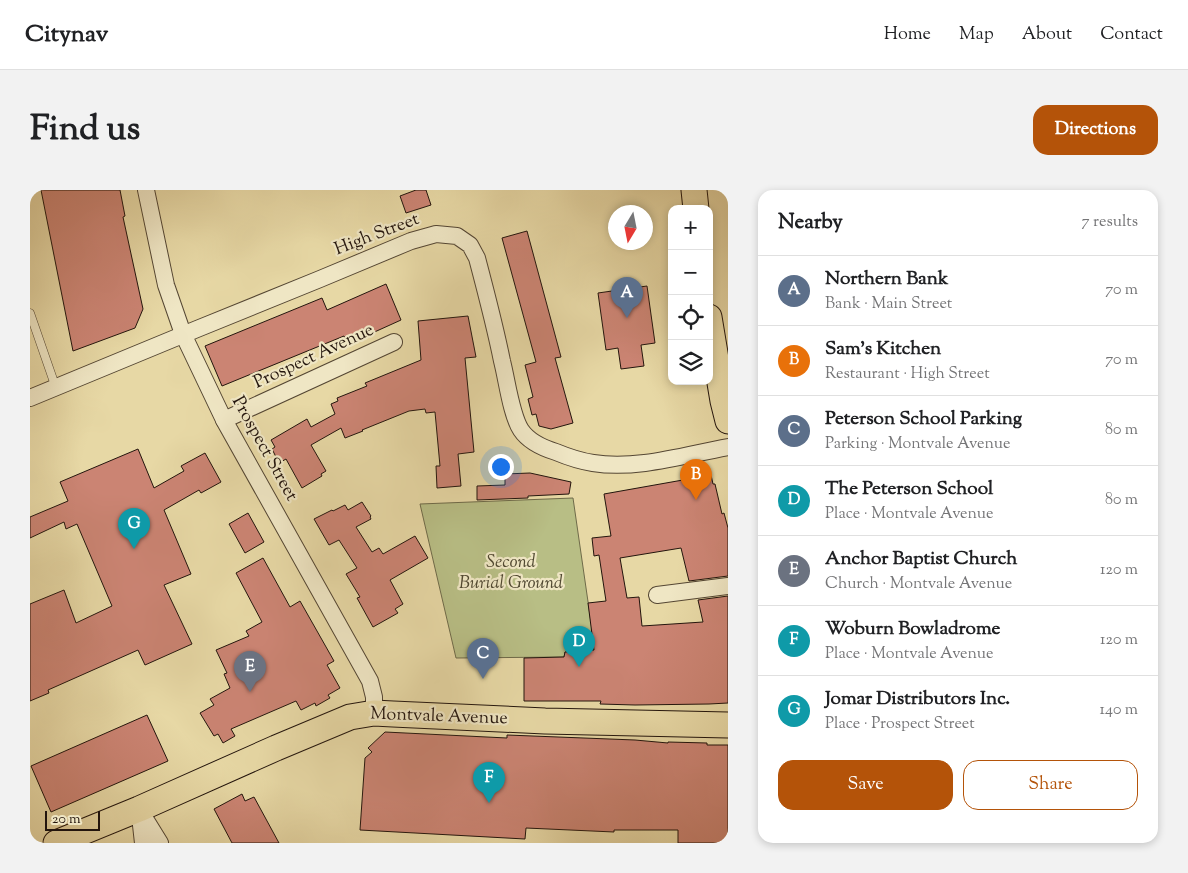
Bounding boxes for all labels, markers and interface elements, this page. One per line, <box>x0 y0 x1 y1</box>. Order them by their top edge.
text: Citynav <box>25 18 108 52</box>
text: Home <box>884 22 931 48</box>
text: Map <box>959 22 994 48</box>
text: About <box>1022 22 1072 48</box>
text: Contact <box>1100 22 1163 48</box>
text: Find us <box>30 105 140 156</box>
button: Directions <box>1033 105 1158 155</box>
north arrow <box>608 205 653 250</box>
map controls <box>668 205 713 385</box>
button: + <box>668 205 713 250</box>
street label: High Street <box>331 207 423 263</box>
text: Nearby <box>778 208 843 238</box>
text: 7 results <box>1082 211 1138 234</box>
button: − <box>668 250 713 295</box>
text: Northern Bank <box>825 266 948 293</box>
pin: A <box>611 277 643 318</box>
text: A <box>788 279 801 302</box>
text: 70 m <box>1105 279 1138 302</box>
text: Bank · Main Street <box>825 293 952 316</box>
button: locate <box>668 295 713 340</box>
street label: Prospect Avenue <box>250 318 378 396</box>
text: Sam's Kitchen <box>825 336 941 363</box>
button: layers <box>668 340 713 385</box>
text: B <box>789 349 799 372</box>
text: 70 m <box>1105 349 1138 372</box>
text: Restaurant · High Street <box>825 363 990 386</box>
street label: Prospect Street <box>224 392 304 506</box>
text: Peterson School Parking <box>825 406 1022 433</box>
text: C <box>788 419 800 442</box>
text: 80 m <box>1105 419 1138 442</box>
text: Parking · Montvale Avenue <box>825 433 1010 456</box>
your location <box>488 454 514 480</box>
pin: B <box>680 459 712 500</box>
text: The Peterson School <box>825 476 993 503</box>
text: D <box>788 489 800 512</box>
text: 80 m <box>1105 489 1138 512</box>
text: Place · Montvale Avenue <box>825 503 994 526</box>
pin: G <box>118 508 150 549</box>
text: Anchor Baptist Church <box>825 546 1017 573</box>
park label: Second Burial Ground <box>459 550 563 597</box>
text: E <box>789 559 799 582</box>
text: 120 m <box>1100 559 1138 582</box>
text: Church · Montvale Avenue <box>825 573 1012 596</box>
text: Woburn Bowladrome <box>825 616 1000 643</box>
pin: D <box>563 626 595 667</box>
text: F <box>790 629 798 652</box>
text: 120 m <box>1100 629 1138 652</box>
pin: C <box>467 638 499 679</box>
text: Place · Montvale Avenue <box>825 643 994 666</box>
pin: E <box>234 651 266 692</box>
text: Jomar Distributors Inc. <box>825 686 1010 713</box>
text: G <box>787 699 801 722</box>
text: 140 m <box>1100 699 1138 722</box>
street label: Montvale Avenue <box>370 702 508 732</box>
text: Place · Prospect Street <box>825 713 975 736</box>
button: Save <box>778 760 953 810</box>
button: Share <box>963 760 1138 810</box>
pin: F <box>473 762 505 803</box>
scale bar <box>45 808 100 831</box>
text: 20 m <box>52 810 81 830</box>

